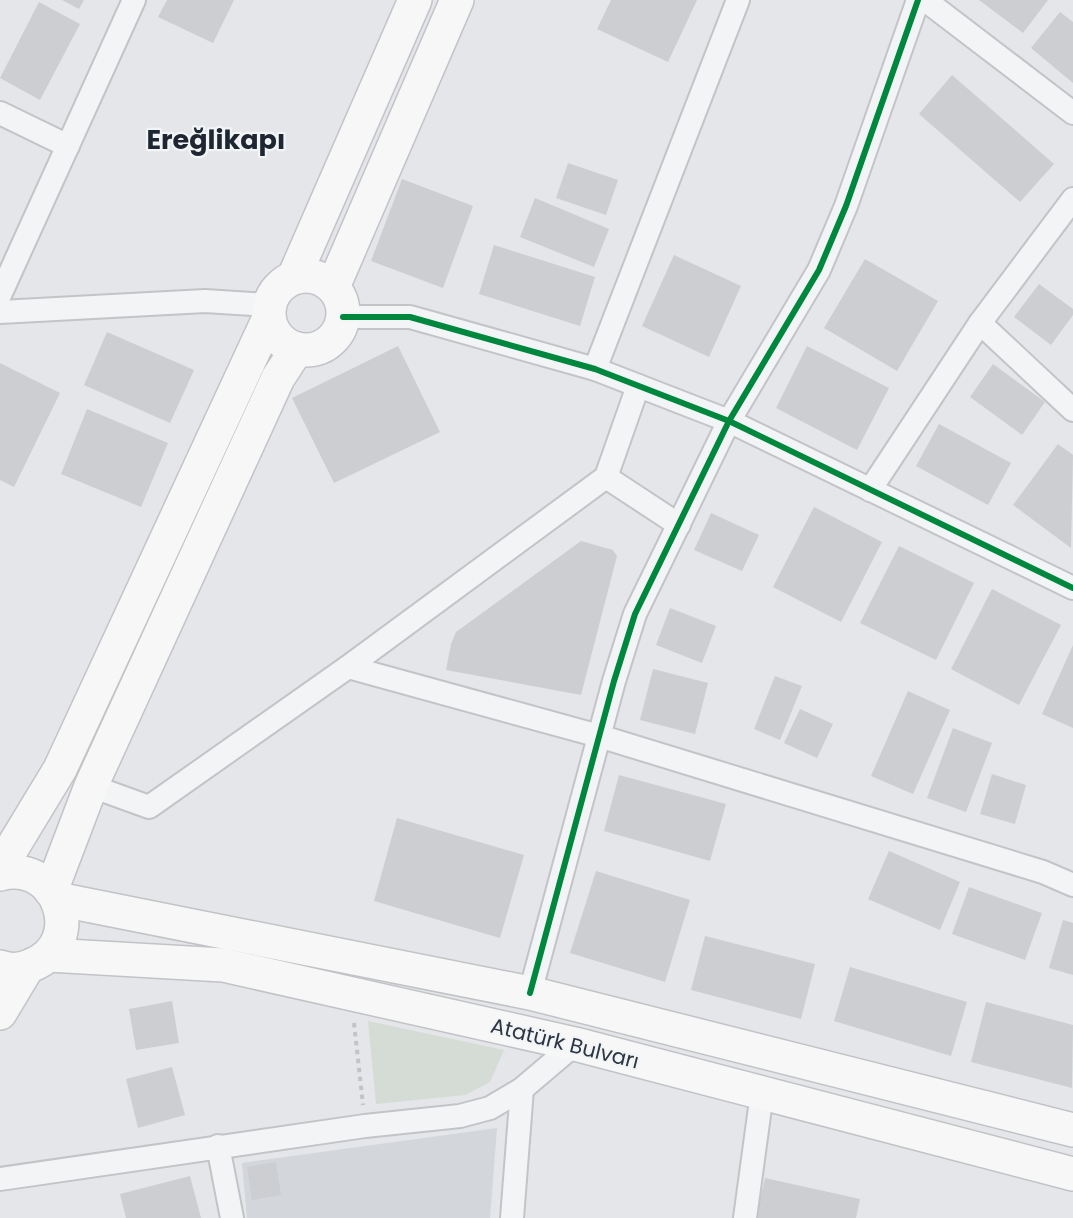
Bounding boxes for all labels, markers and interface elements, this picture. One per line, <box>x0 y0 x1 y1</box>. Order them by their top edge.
district label: Ereğlikapı <box>146 121 286 158</box>
street label: Atatürk Bulvarı <box>488 1011 642 1075</box>

